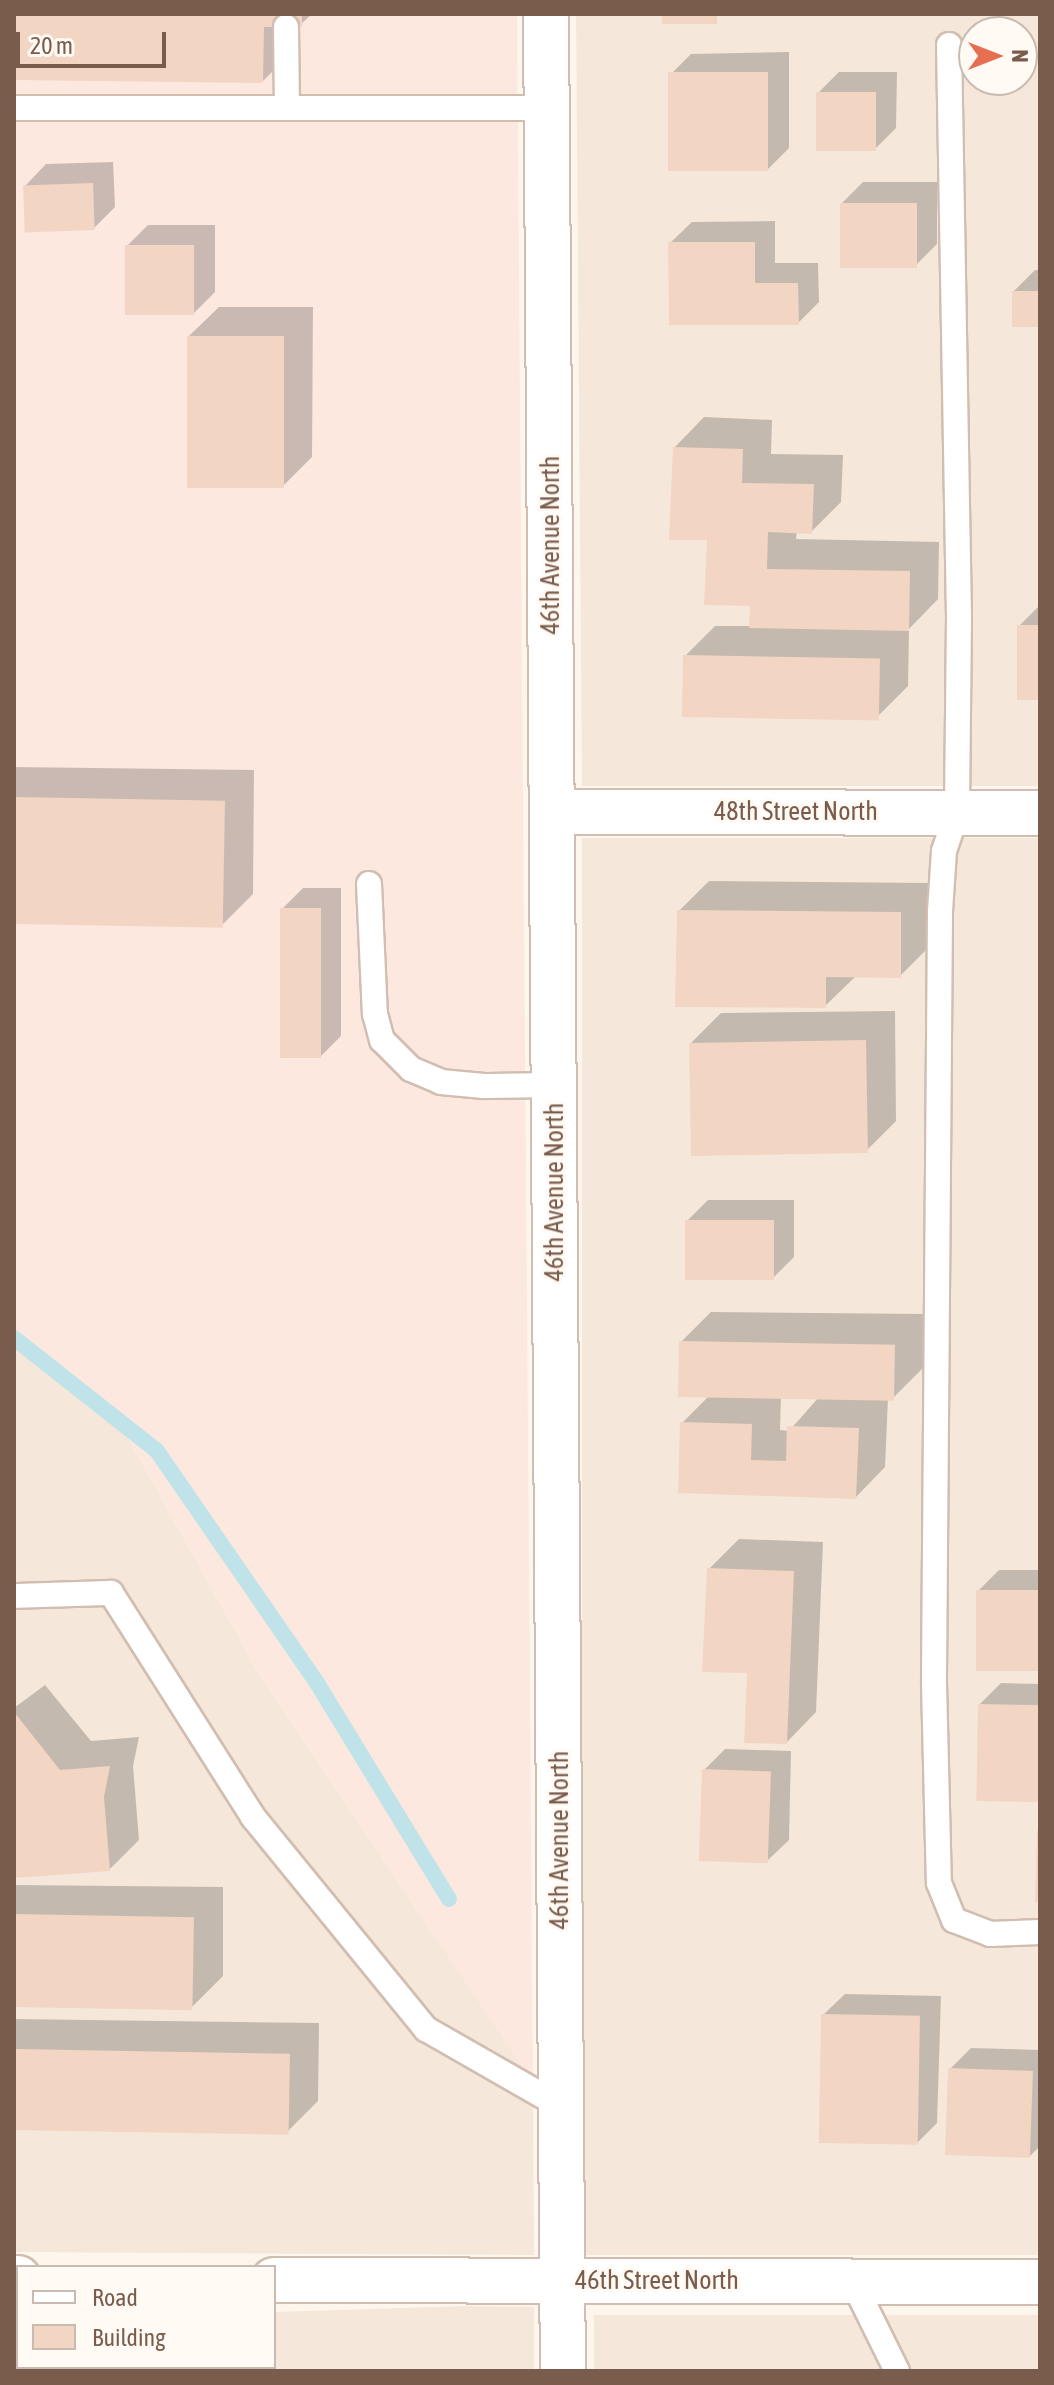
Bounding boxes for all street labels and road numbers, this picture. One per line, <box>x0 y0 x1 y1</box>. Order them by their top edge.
street label: 46th Avenue North <box>535 456 567 634</box>
street label: 48th Street North <box>714 796 878 828</box>
street label: 46th Avenue North <box>539 1103 571 1281</box>
street label: 46th Avenue North <box>544 1751 576 1929</box>
street label: 46th Street North <box>575 2265 739 2297</box>

